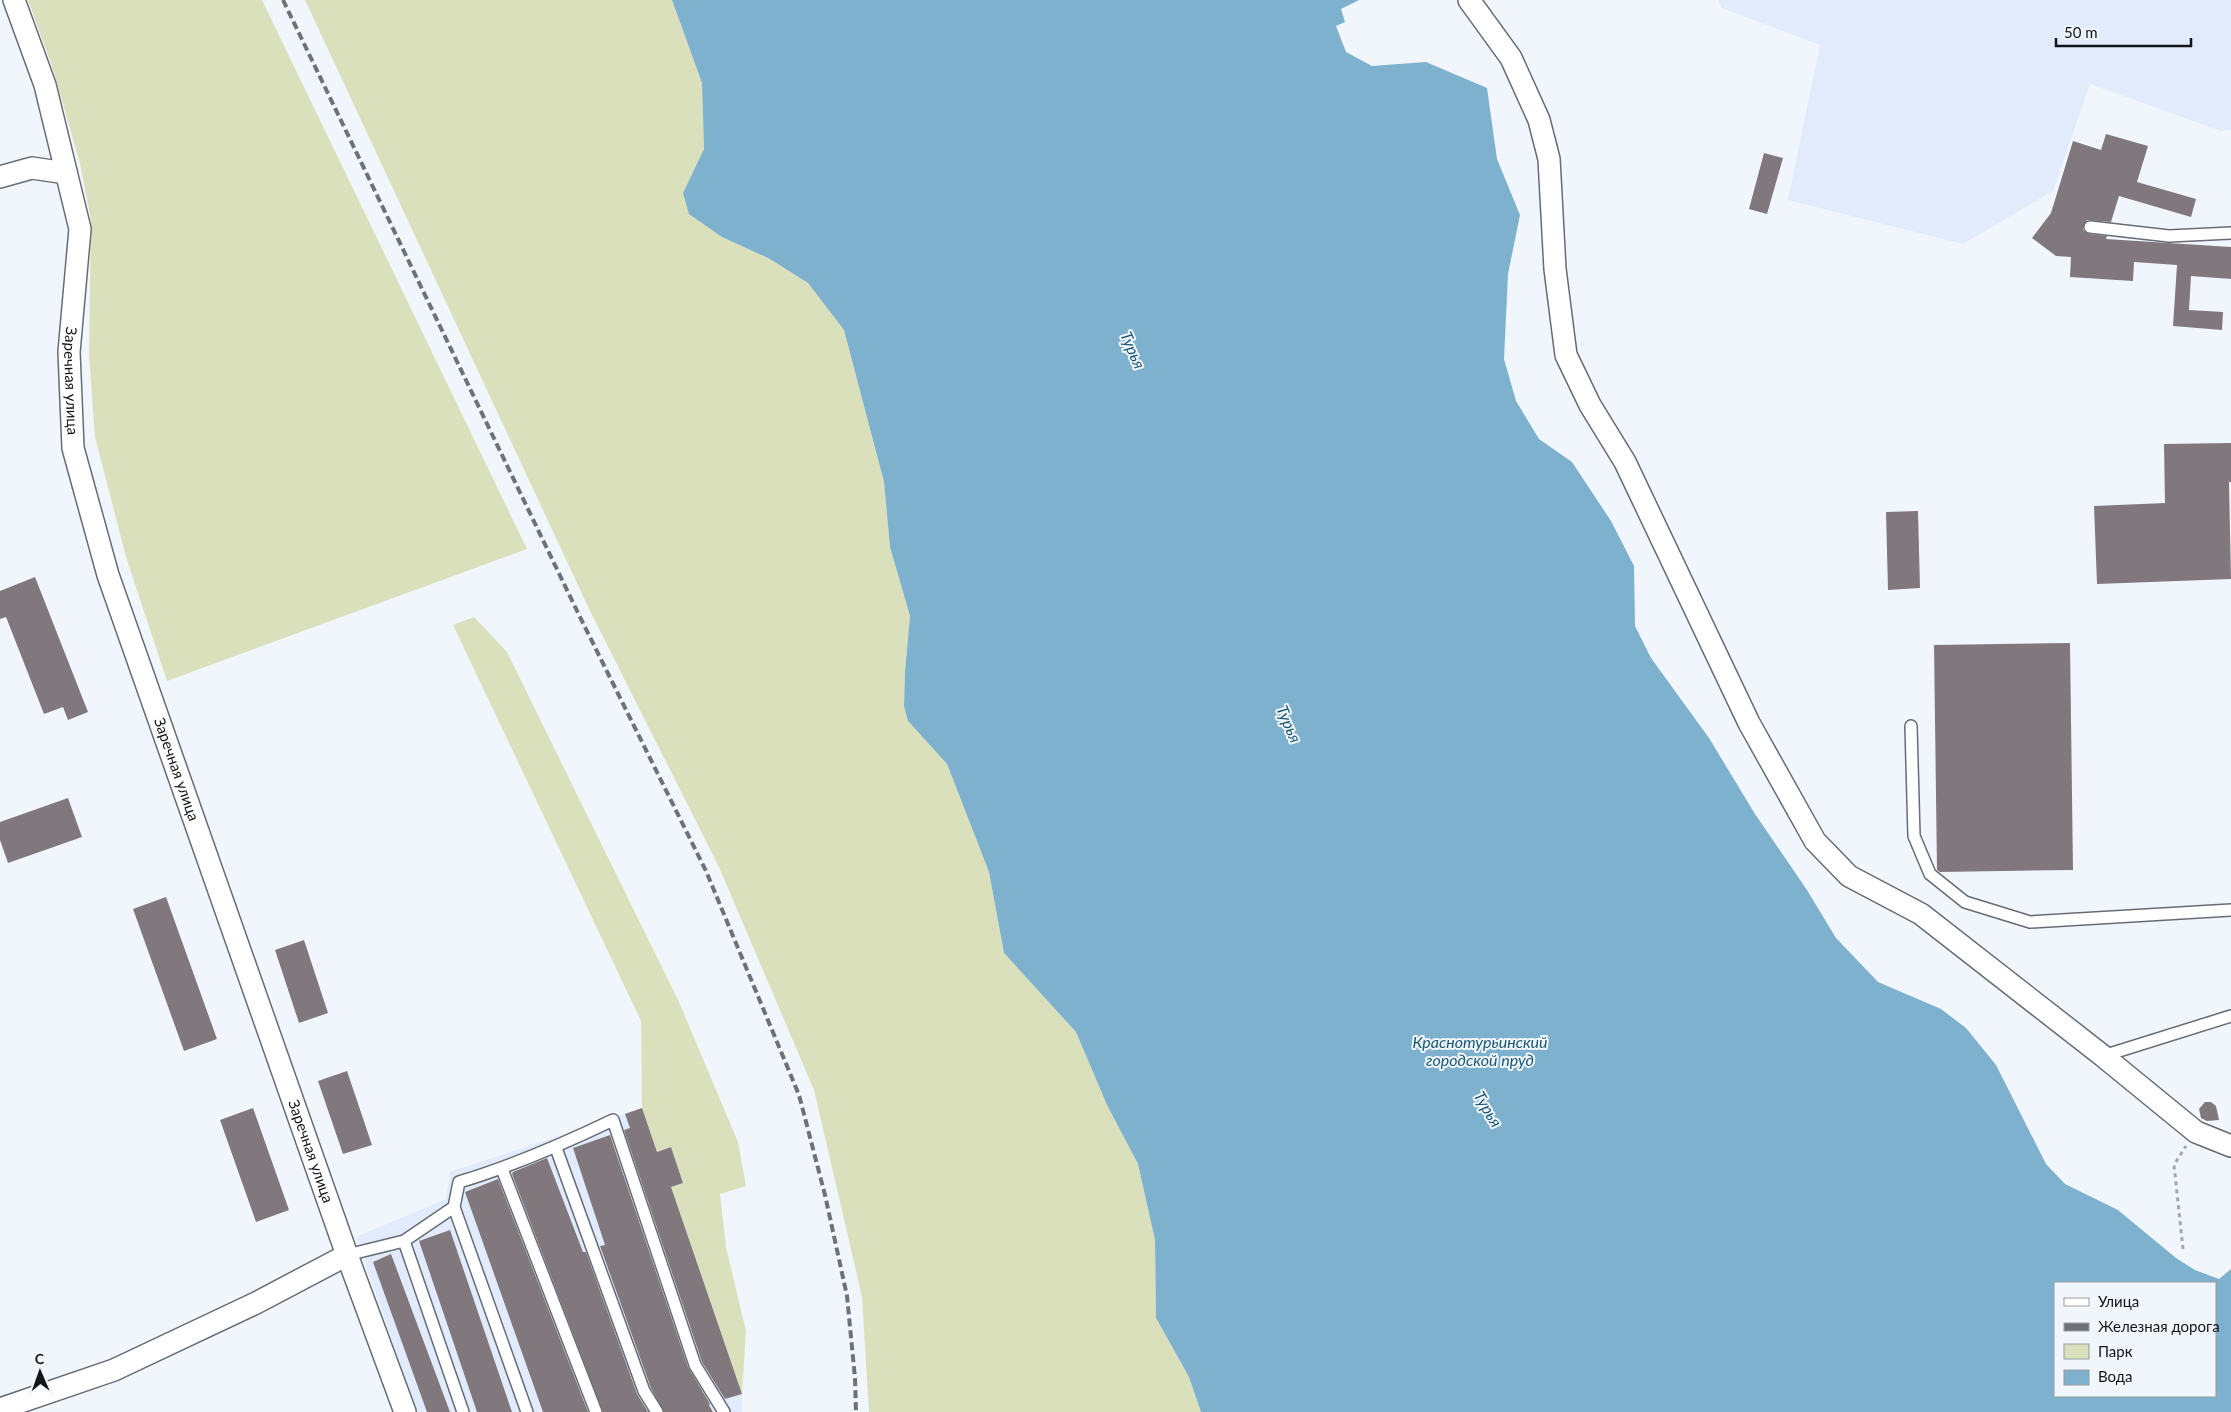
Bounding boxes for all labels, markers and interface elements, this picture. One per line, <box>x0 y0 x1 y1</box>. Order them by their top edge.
scale bar <box>2056 15 2191 47</box>
text: 50 m <box>2064 23 2098 41</box>
street label: Заречная улица <box>61 326 82 435</box>
water label: Турья <box>1117 328 1150 371</box>
water label: Турья <box>1273 702 1306 745</box>
street label: Заречная улица <box>151 715 204 823</box>
water label: Краснотурьинский городской пруд <box>1412 1032 1548 1069</box>
water label: Турья <box>1470 1087 1507 1130</box>
street label: Заречная улица <box>285 1097 338 1205</box>
legend <box>2054 1282 2216 1397</box>
text: Улица <box>2098 1292 2139 1310</box>
text: Железная дорога <box>2098 1317 2220 1335</box>
text: Парк <box>2098 1342 2133 1360</box>
north arrow <box>15 1347 65 1397</box>
text: С <box>35 1350 45 1367</box>
text: Вода <box>2098 1367 2133 1385</box>

